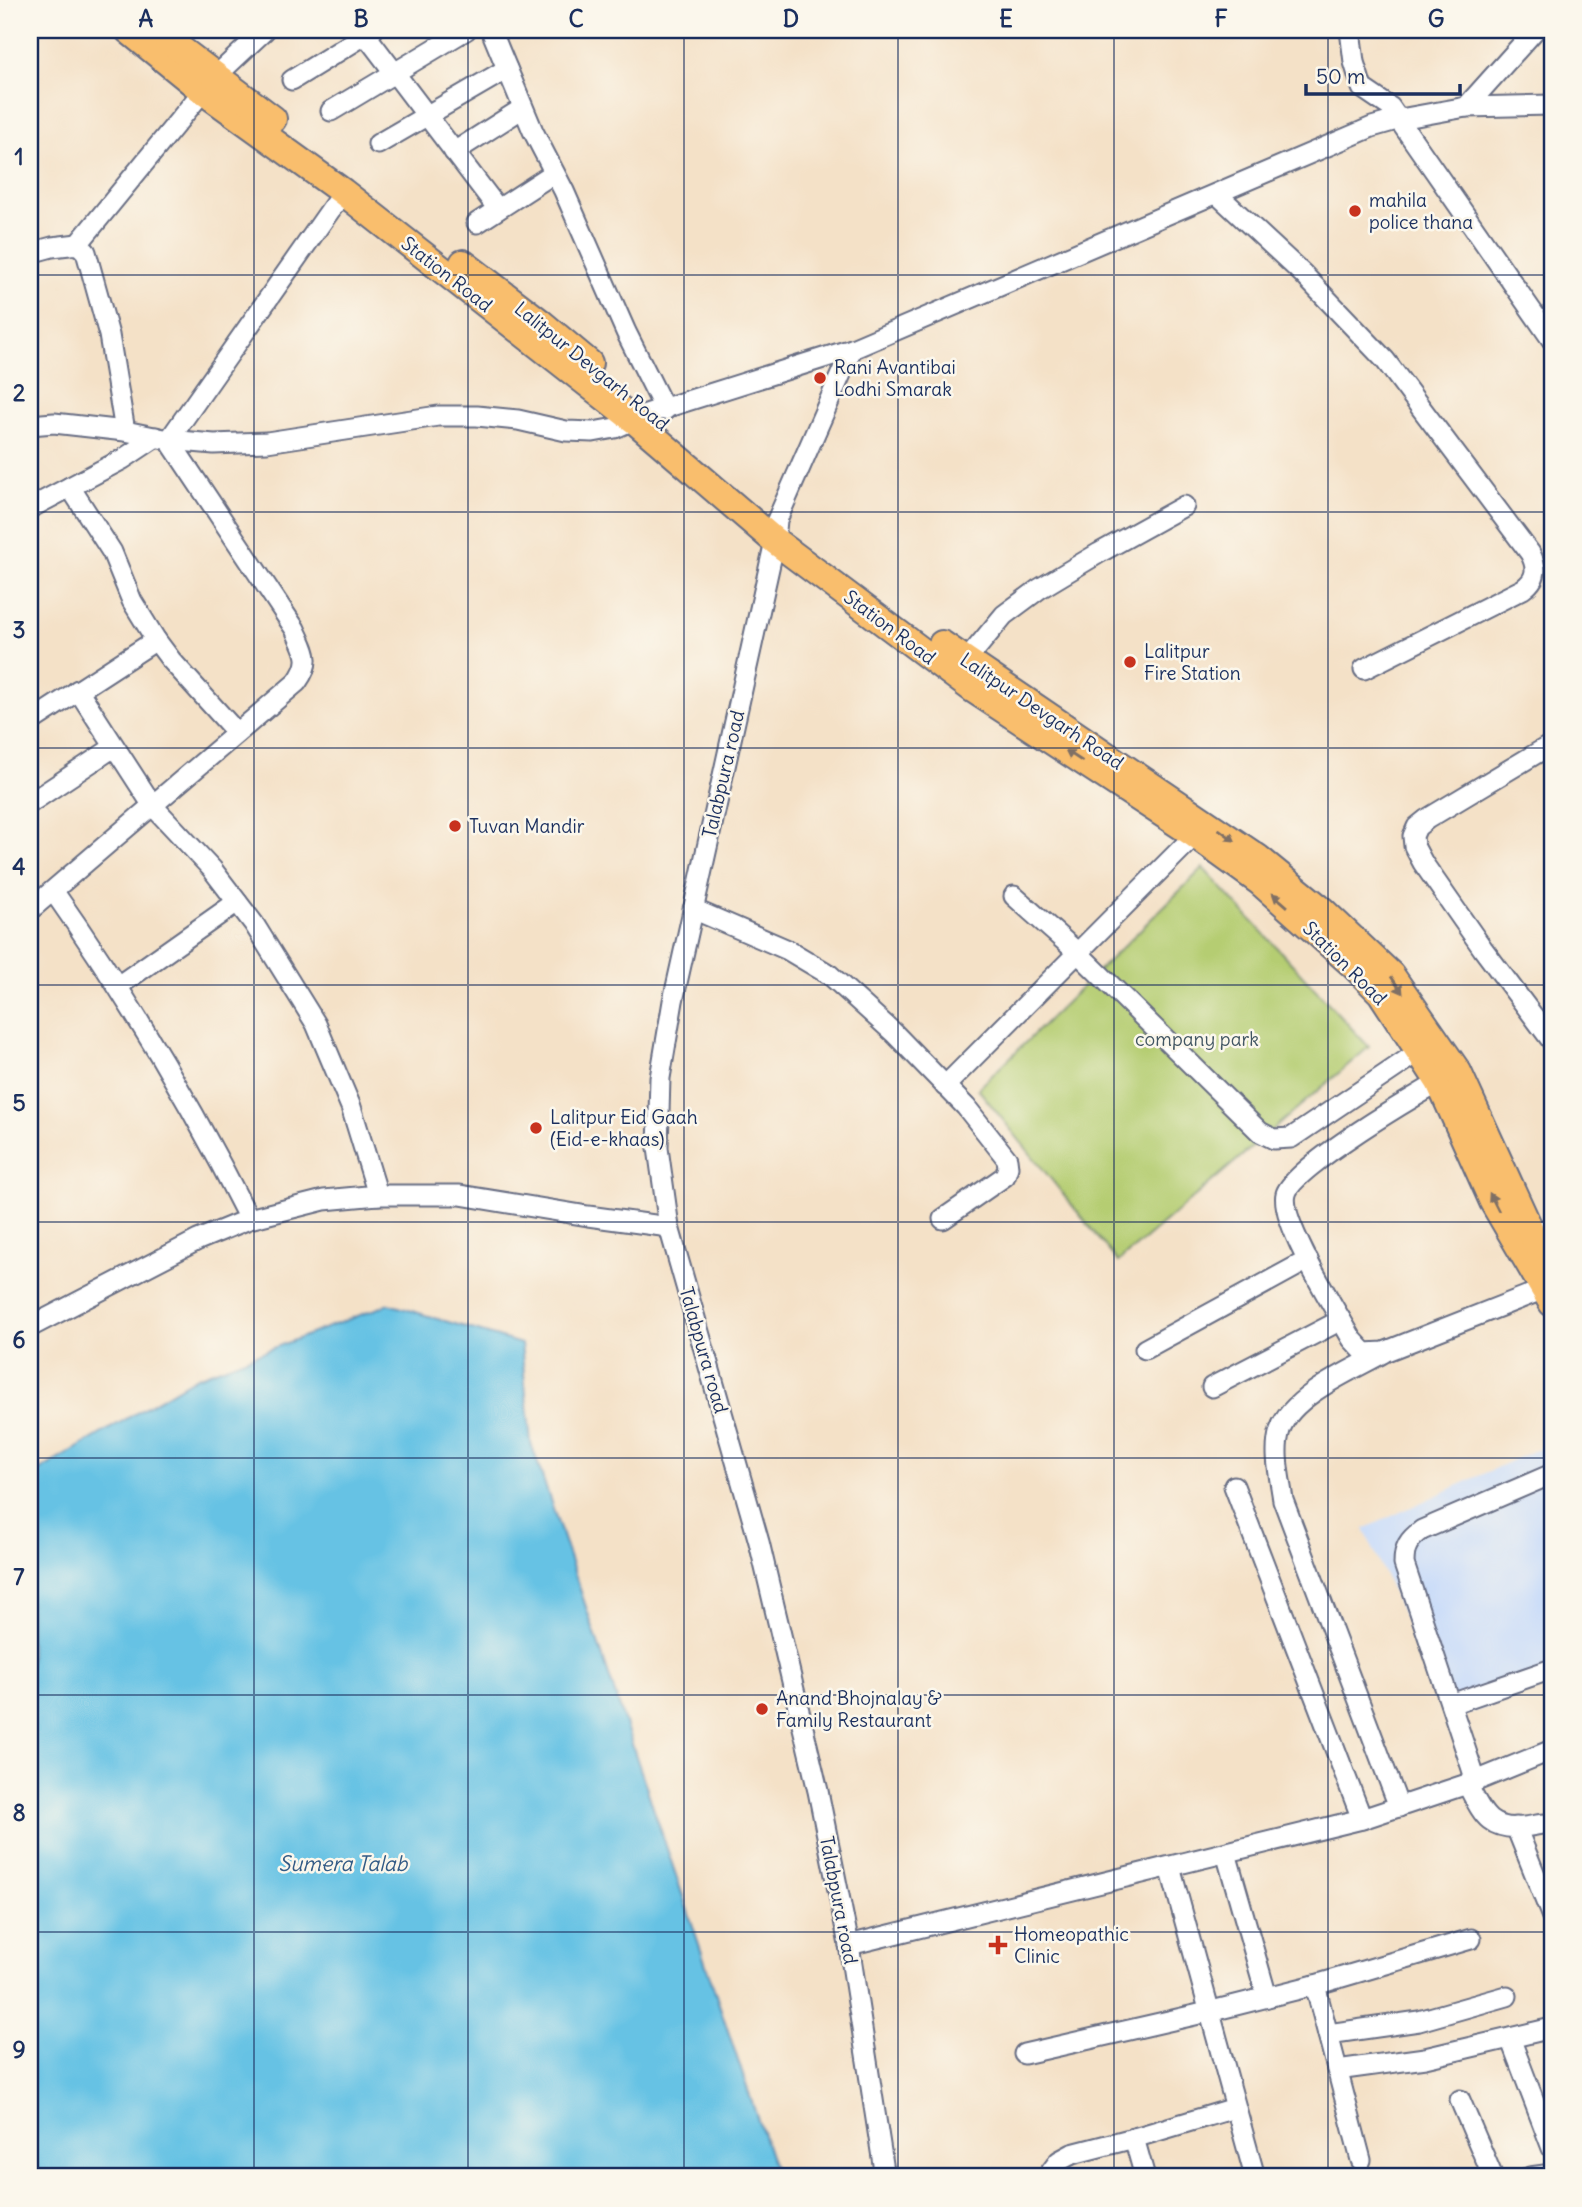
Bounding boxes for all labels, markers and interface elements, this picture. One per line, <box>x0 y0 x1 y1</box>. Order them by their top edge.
text: A <box>139 4 154 33</box>
text: B <box>353 4 369 33</box>
text: C <box>568 4 584 33</box>
text: D <box>783 4 799 33</box>
text: E <box>999 4 1013 33</box>
text: F <box>1214 4 1228 33</box>
text: G <box>1428 4 1444 33</box>
scale bar <box>1306 52 1460 96</box>
text: 50 m <box>1316 63 1365 90</box>
text: 1 <box>14 142 24 171</box>
place label: mahila police thana <box>1369 188 1473 234</box>
marker: mahila police thana <box>1347 203 1363 219</box>
street label: Station Road <box>397 231 497 317</box>
street label: Lalitpur Devgarh Road <box>510 296 674 436</box>
place label: Rani Avantibai Lodhi Smarak <box>834 355 956 401</box>
marker: Rani Avantibai Lodhi Smarak <box>812 370 828 386</box>
text: 2 <box>13 378 26 407</box>
street label: Station Road <box>839 585 941 669</box>
text: 3 <box>12 615 26 644</box>
place label: Lalitpur Fire Station <box>1144 639 1241 685</box>
street label: Lalitpur Devgarh Road <box>956 647 1128 775</box>
marker: Lalitpur Fire Station <box>1122 654 1138 670</box>
street label: Talabpura road <box>697 708 749 840</box>
one-way arrow <box>1065 750 1084 763</box>
place label: Tuvan Mandir <box>469 814 585 838</box>
marker: Tuvan Mandir <box>447 818 463 834</box>
one-way arrow <box>1218 828 1236 842</box>
text: 4 <box>12 852 26 881</box>
one-way arrow <box>1272 893 1289 909</box>
street label: Station Road <box>1298 916 1392 1010</box>
one-way arrow <box>1391 975 1404 995</box>
park label: company park <box>1135 1027 1259 1051</box>
text: 5 <box>12 1088 26 1117</box>
place label: Lalitpur Eid Gaah (Eid-e-khaas) <box>550 1105 698 1151</box>
marker: Lalitpur Eid Gaah (Eid-e-khaas) <box>528 1120 544 1136</box>
one-way arrow <box>1488 1192 1499 1212</box>
street label: Talabpura road <box>675 1284 733 1416</box>
text: 6 <box>12 1325 26 1354</box>
text: 7 <box>13 1562 25 1591</box>
place label: Anand Bhojnalay & Family Restaurant <box>776 1686 942 1732</box>
marker: Anand Bhojnalay & Family Restaurant <box>754 1701 770 1717</box>
text: 8 <box>12 1798 26 1827</box>
street label: Talabpura road <box>815 1834 863 1966</box>
water label: Sumera Talab <box>279 1850 409 1877</box>
place label: Homeopathic Clinic <box>1014 1922 1129 1968</box>
marker: Homeopathic Clinic <box>988 1935 1008 1955</box>
text: 9 <box>12 2035 26 2064</box>

